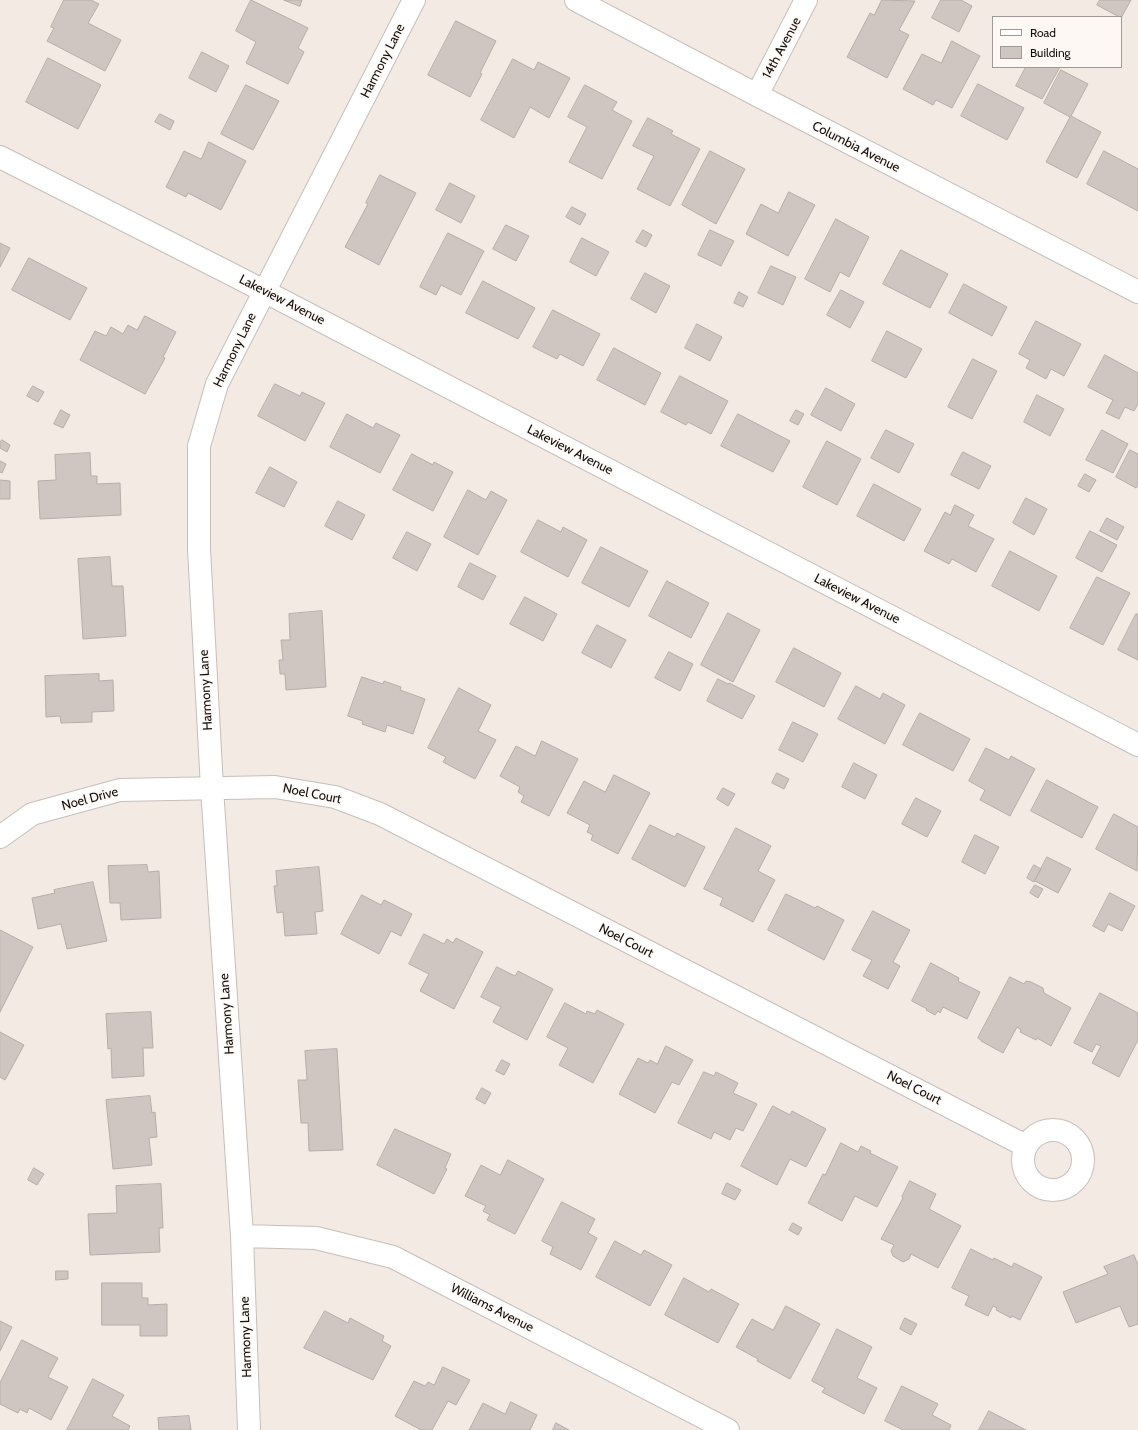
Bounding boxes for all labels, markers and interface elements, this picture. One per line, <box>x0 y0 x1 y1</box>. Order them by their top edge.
street label: 14th Avenue <box>759 15 805 81</box>
legend <box>992 16 1122 68</box>
street label: Harmony Lane <box>358 21 408 101</box>
text: Road <box>1030 25 1056 40</box>
text: Building <box>1030 45 1071 60</box>
street label: Columbia Avenue <box>809 118 903 176</box>
street label: Lakeview Avenue <box>236 272 328 328</box>
street label: Harmony Lane <box>210 310 260 390</box>
street label: Lakeview Avenue <box>524 422 616 478</box>
street label: Lakeview Avenue <box>811 571 903 627</box>
street label: Harmony Lane <box>196 649 216 731</box>
street label: Noel Court <box>282 781 342 807</box>
street label: Noel Drive <box>60 784 120 814</box>
street label: Noel Court <box>596 921 656 961</box>
street label: Harmony Lane <box>216 973 238 1055</box>
street label: Noel Court <box>884 1068 944 1108</box>
street label: Williams Avenue <box>448 1280 536 1336</box>
street label: Harmony Lane <box>237 1296 255 1378</box>

